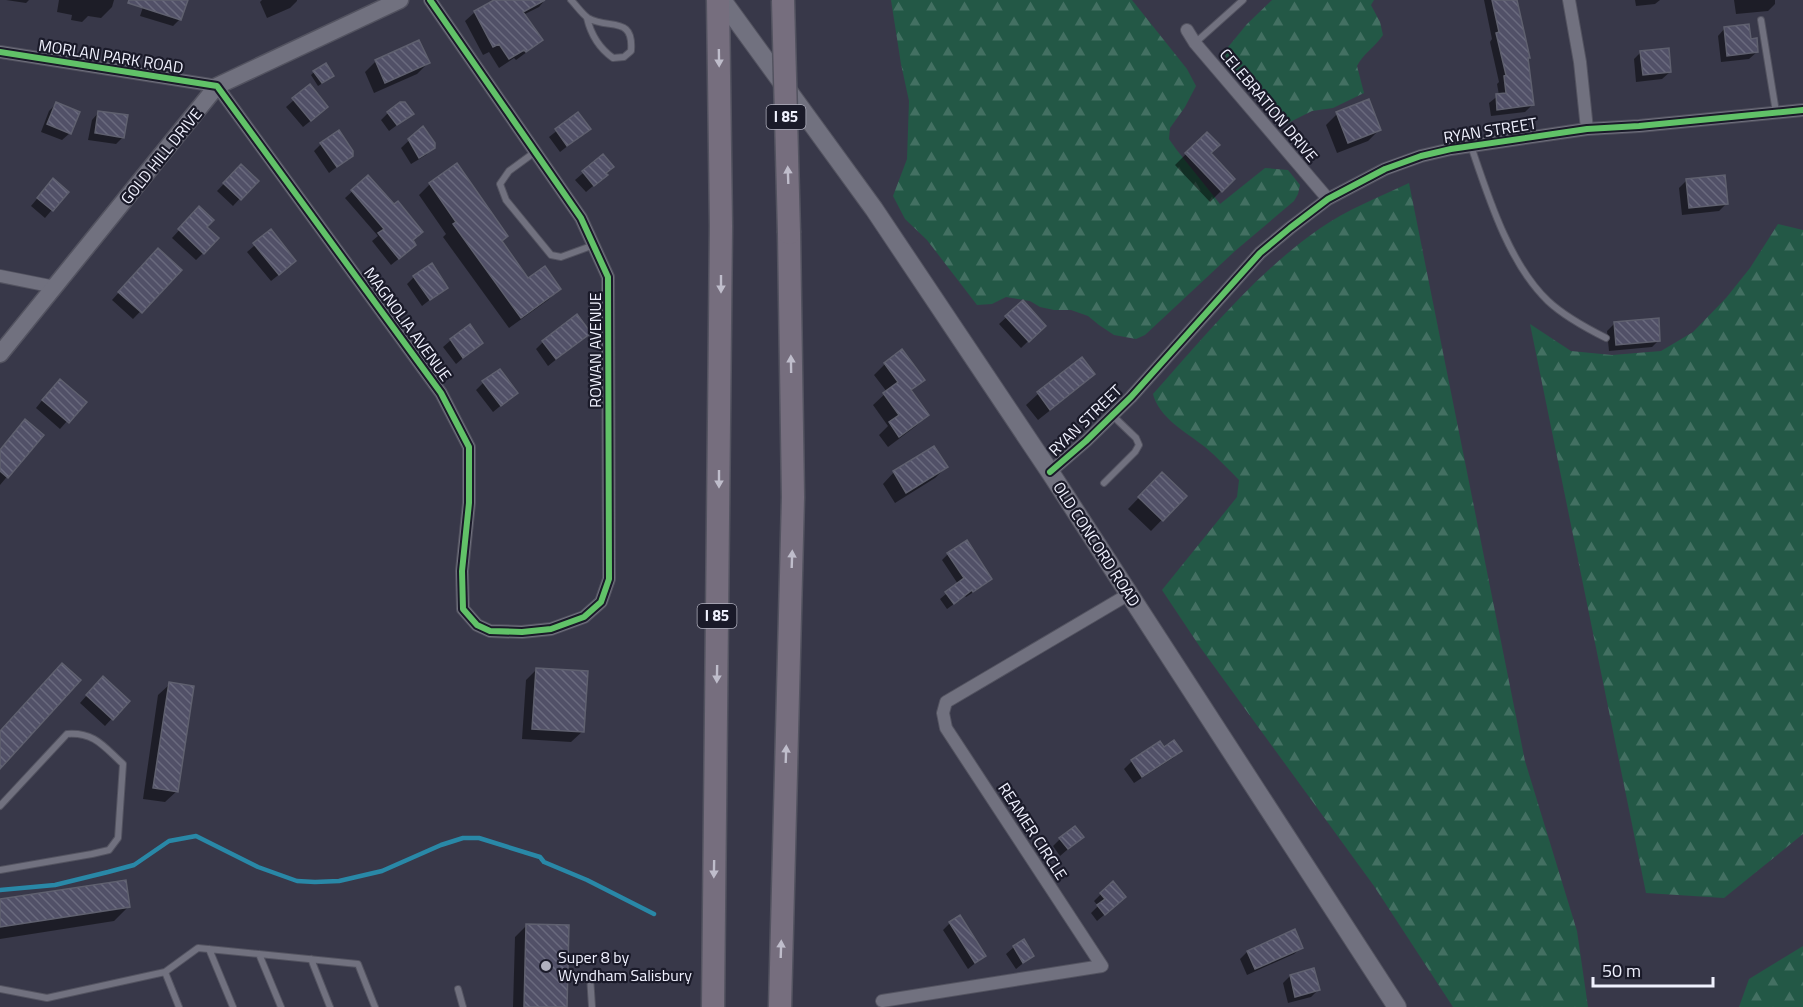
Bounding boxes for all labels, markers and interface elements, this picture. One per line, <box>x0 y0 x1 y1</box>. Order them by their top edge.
street label: MORLAN PARK ROAD <box>37 33 185 79</box>
street label: CELEBRATION DRIVE <box>1214 43 1324 167</box>
one-way arrow <box>714 49 724 68</box>
street label: GOLD HILL DRIVE <box>115 103 207 209</box>
road number: I 85 <box>766 105 806 129</box>
street label: RYAN STREET <box>1442 111 1539 149</box>
one-way arrow <box>783 165 792 184</box>
street label: MAGNOLIA AVENUE <box>358 262 458 386</box>
one-way arrow <box>716 275 725 294</box>
street label: ROWAN AVENUE <box>583 292 607 408</box>
one-way arrow <box>786 354 796 373</box>
street label: RYAN STREET <box>1043 378 1128 461</box>
one-way arrow <box>714 470 724 489</box>
street label: OLD CONCORD ROAD <box>1047 477 1147 611</box>
one-way arrow <box>787 549 796 568</box>
road number: I 85 <box>698 604 736 628</box>
one-way arrow <box>712 665 721 684</box>
one-way arrow <box>782 744 791 763</box>
street label: REAMER CIRCLE <box>993 778 1074 884</box>
one-way arrow <box>709 860 719 879</box>
one-way arrow <box>777 939 786 958</box>
place label: Super 8 by Wyndham Salisbury <box>558 945 692 987</box>
scale bar <box>1593 950 1713 988</box>
text: 50 m <box>1602 957 1641 984</box>
marker: Super 8 by Wyndham Salisbury <box>539 959 553 973</box>

